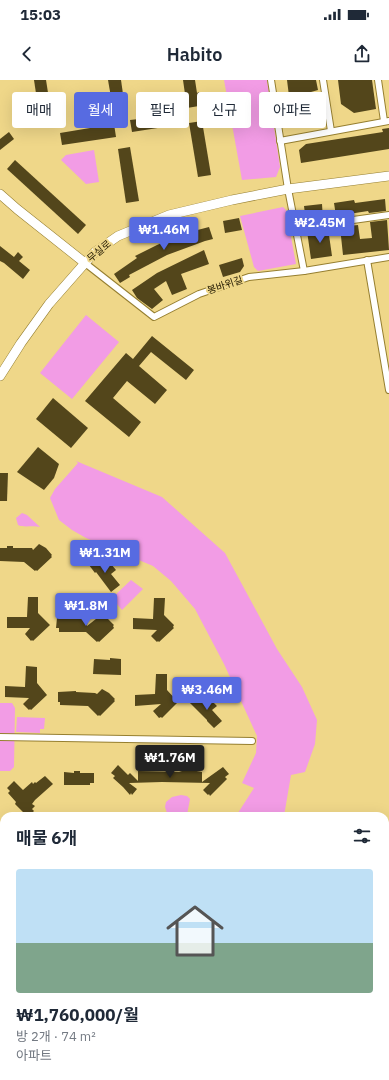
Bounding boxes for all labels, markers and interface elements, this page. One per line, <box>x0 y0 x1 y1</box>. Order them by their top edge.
text: 15:03 <box>20 5 61 24</box>
icon: back <box>16 43 38 65</box>
text: Habito <box>167 43 222 66</box>
icon: share <box>351 43 373 65</box>
chip: 매매 <box>12 92 66 128</box>
chip: 월세 <box>74 92 128 128</box>
chip: 필터 <box>136 92 189 128</box>
chip: 신규 <box>197 92 251 128</box>
chip: 아파트 <box>259 92 326 128</box>
pin: ₩2.45M <box>287 210 353 244</box>
text: ₩2.45M <box>294 214 346 231</box>
pin: ₩1.46M <box>131 217 197 251</box>
text: ₩1.46M <box>138 221 190 238</box>
street label: 무실로 <box>84 237 114 265</box>
street label: 봉바위길 <box>205 273 245 297</box>
pin: ₩1.31M <box>72 540 138 574</box>
text: ₩1.31M <box>79 544 131 561</box>
pin: ₩1.8M <box>58 593 114 627</box>
text: ₩1.8M <box>64 597 108 614</box>
pin: ₩3.46M <box>174 677 240 711</box>
text: ₩3.46M <box>181 681 233 698</box>
pin: ₩1.76M <box>137 745 203 779</box>
text: ₩1.76M <box>144 749 196 766</box>
icon: filters <box>351 825 373 847</box>
text: 매물 6개 <box>16 827 77 849</box>
icon: home <box>159 895 231 967</box>
text: ₩1,760,000/월 <box>16 1004 139 1026</box>
text: 방 2개 · 74 m² <box>16 1028 96 1045</box>
text: 아파트 <box>16 1047 52 1064</box>

